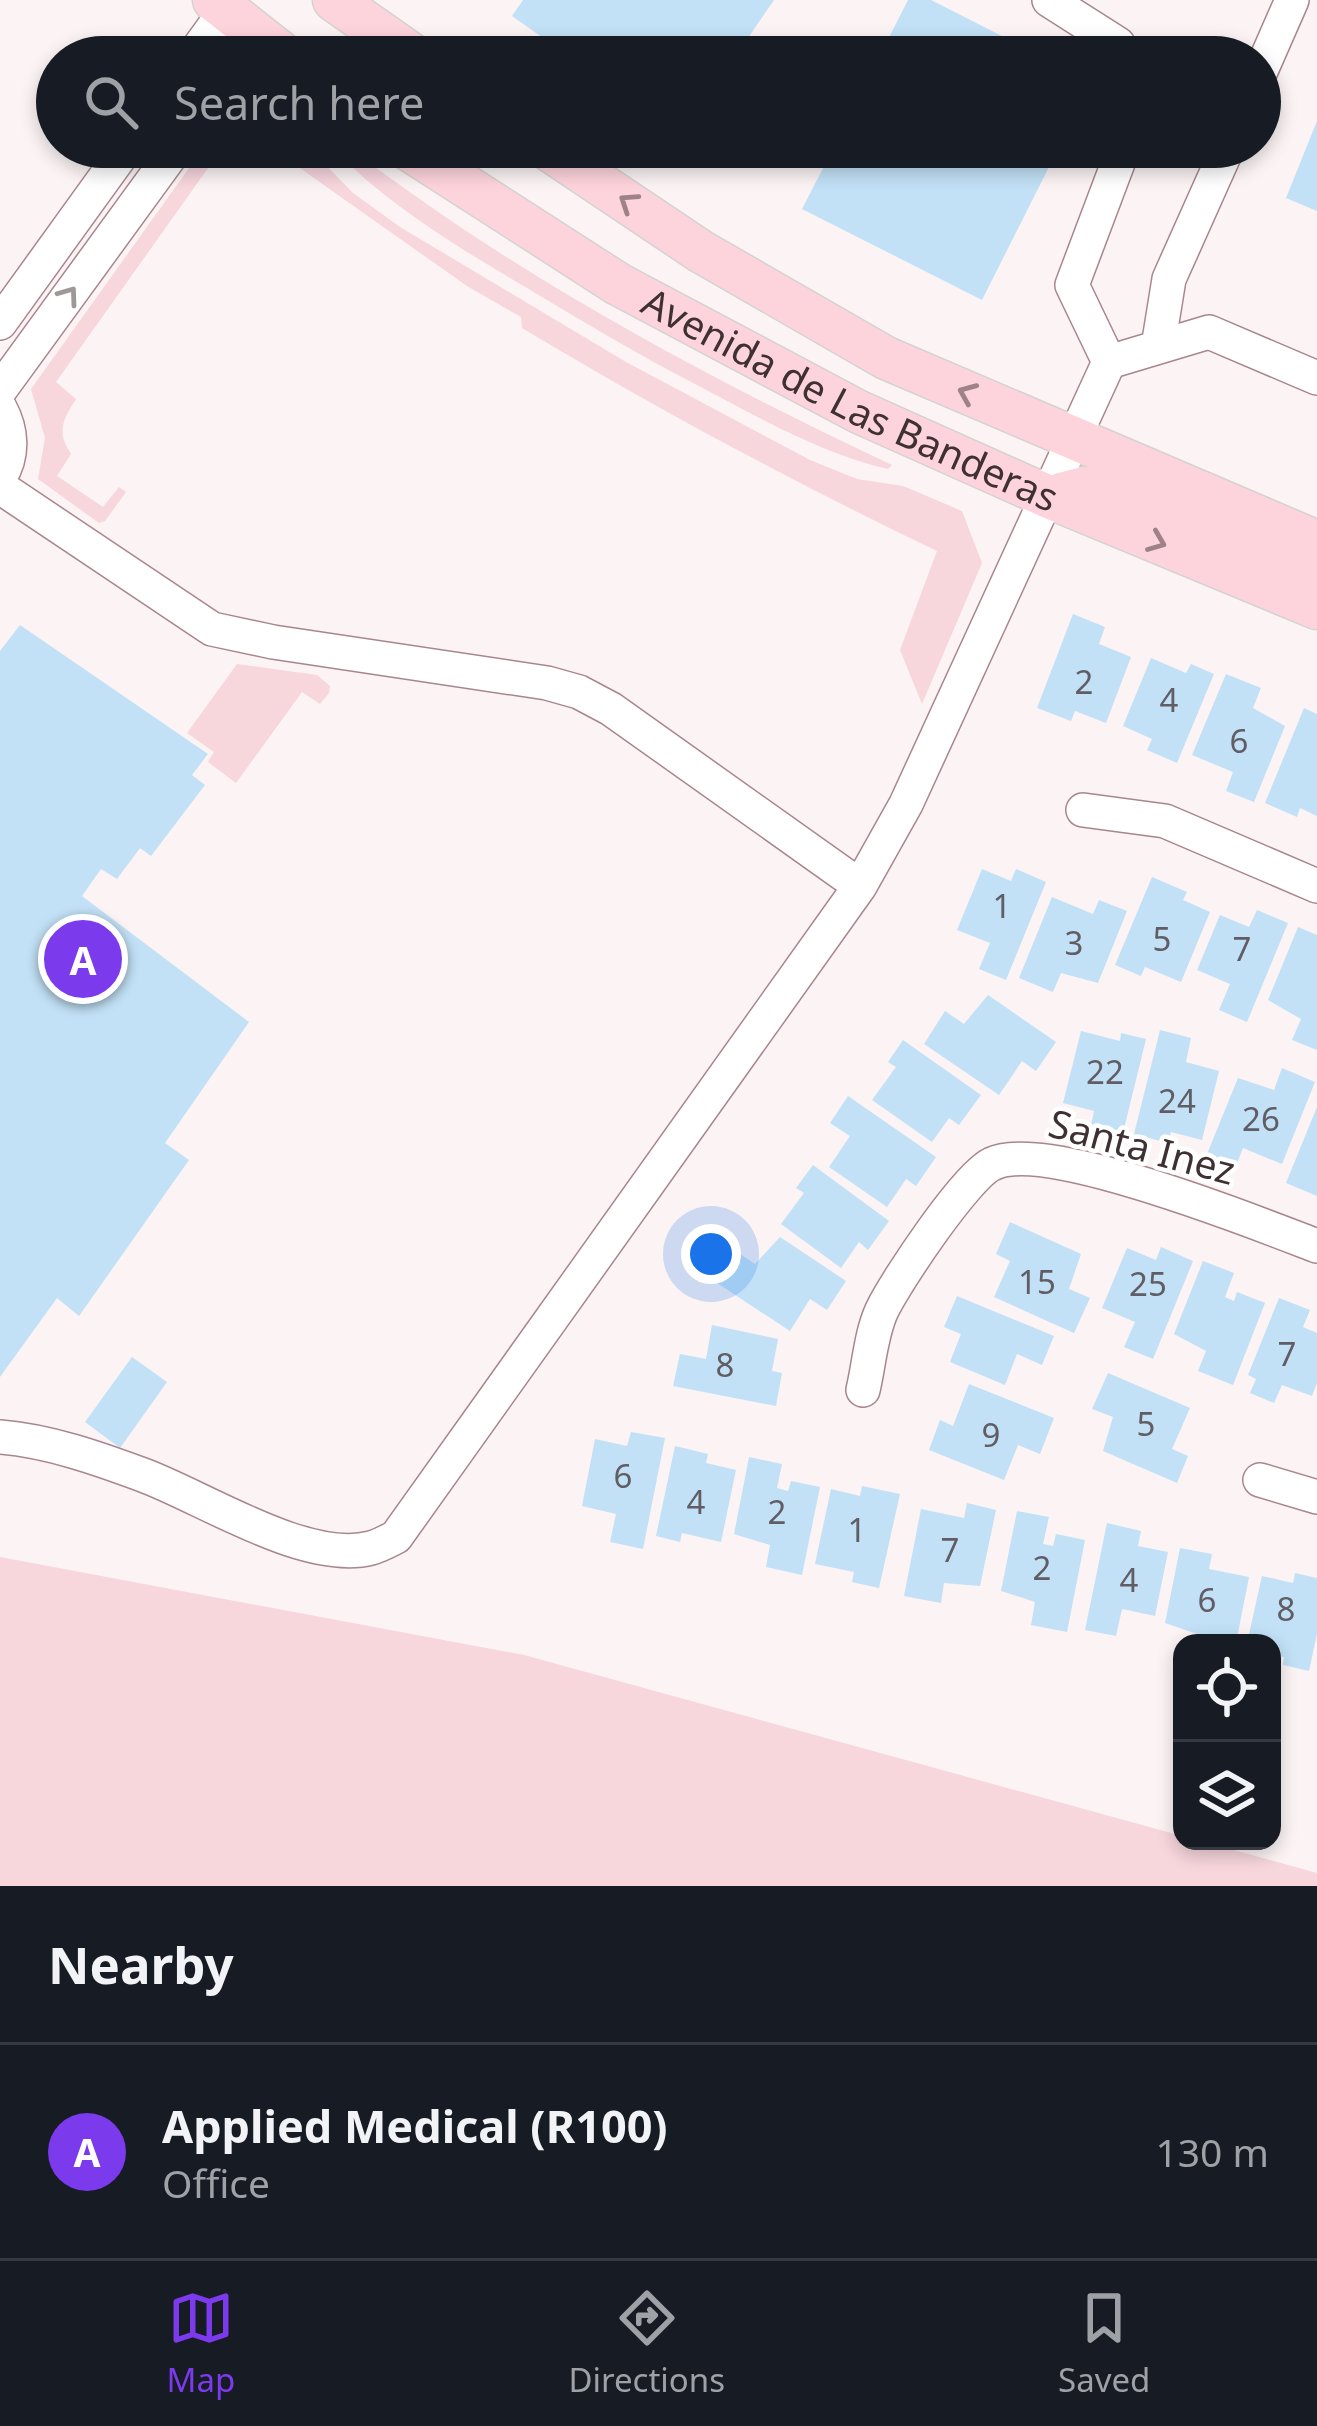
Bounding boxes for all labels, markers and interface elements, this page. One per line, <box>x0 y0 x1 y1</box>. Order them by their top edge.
search box <box>36 36 1281 168</box>
icon: search <box>78 69 144 135</box>
text: Search here <box>174 72 424 133</box>
one-way arrow <box>619 195 641 217</box>
street label: Avenida de Las Banderas <box>634 274 1067 523</box>
one-way arrow <box>55 286 77 308</box>
one-way arrow <box>957 383 978 407</box>
one-way arrow <box>1145 528 1166 552</box>
house number: 2 <box>1075 659 1093 704</box>
house number: 4 <box>1160 677 1179 722</box>
house number: 6 <box>1230 718 1248 763</box>
house number: 1 <box>993 883 1011 928</box>
pin: A <box>44 914 122 1004</box>
house number: 5 <box>1153 916 1171 961</box>
house number: 3 <box>1065 920 1083 965</box>
house number: 7 <box>1233 926 1251 971</box>
house number: 22 <box>1086 1049 1124 1094</box>
house number: 24 <box>1158 1078 1196 1123</box>
street label: Santa Inez <box>1043 1095 1241 1196</box>
house number: 26 <box>1242 1096 1280 1141</box>
your location <box>681 1224 741 1284</box>
house number: 15 <box>1018 1259 1056 1304</box>
house number: 25 <box>1129 1261 1167 1306</box>
house number: 7 <box>1278 1331 1296 1376</box>
house number: 8 <box>716 1342 734 1387</box>
house number: 5 <box>1137 1401 1155 1446</box>
house number: 9 <box>982 1412 1000 1457</box>
house number: 6 <box>614 1453 632 1498</box>
house number: 4 <box>687 1479 706 1524</box>
house number: 2 <box>768 1489 786 1534</box>
house number: 1 <box>848 1507 866 1552</box>
house number: 7 <box>941 1527 959 1572</box>
house number: 2 <box>1033 1545 1051 1590</box>
house number: 4 <box>1120 1557 1139 1602</box>
house number: 6 <box>1198 1577 1216 1622</box>
house number: 8 <box>1277 1586 1295 1631</box>
map controls <box>1173 1634 1281 1850</box>
button: locate <box>1173 1634 1281 1742</box>
button: layers <box>1173 1742 1281 1850</box>
text: Nearby <box>48 1929 234 1999</box>
text: Applied Medical (R100) <box>162 2095 668 2156</box>
text: A <box>74 2125 101 2178</box>
text: 130 m <box>1155 2125 1269 2178</box>
text: Office <box>162 2156 270 2209</box>
tab: Map <box>167 2285 235 2402</box>
tab: Directions <box>568 2285 725 2402</box>
tab: Saved <box>1058 2285 1150 2402</box>

